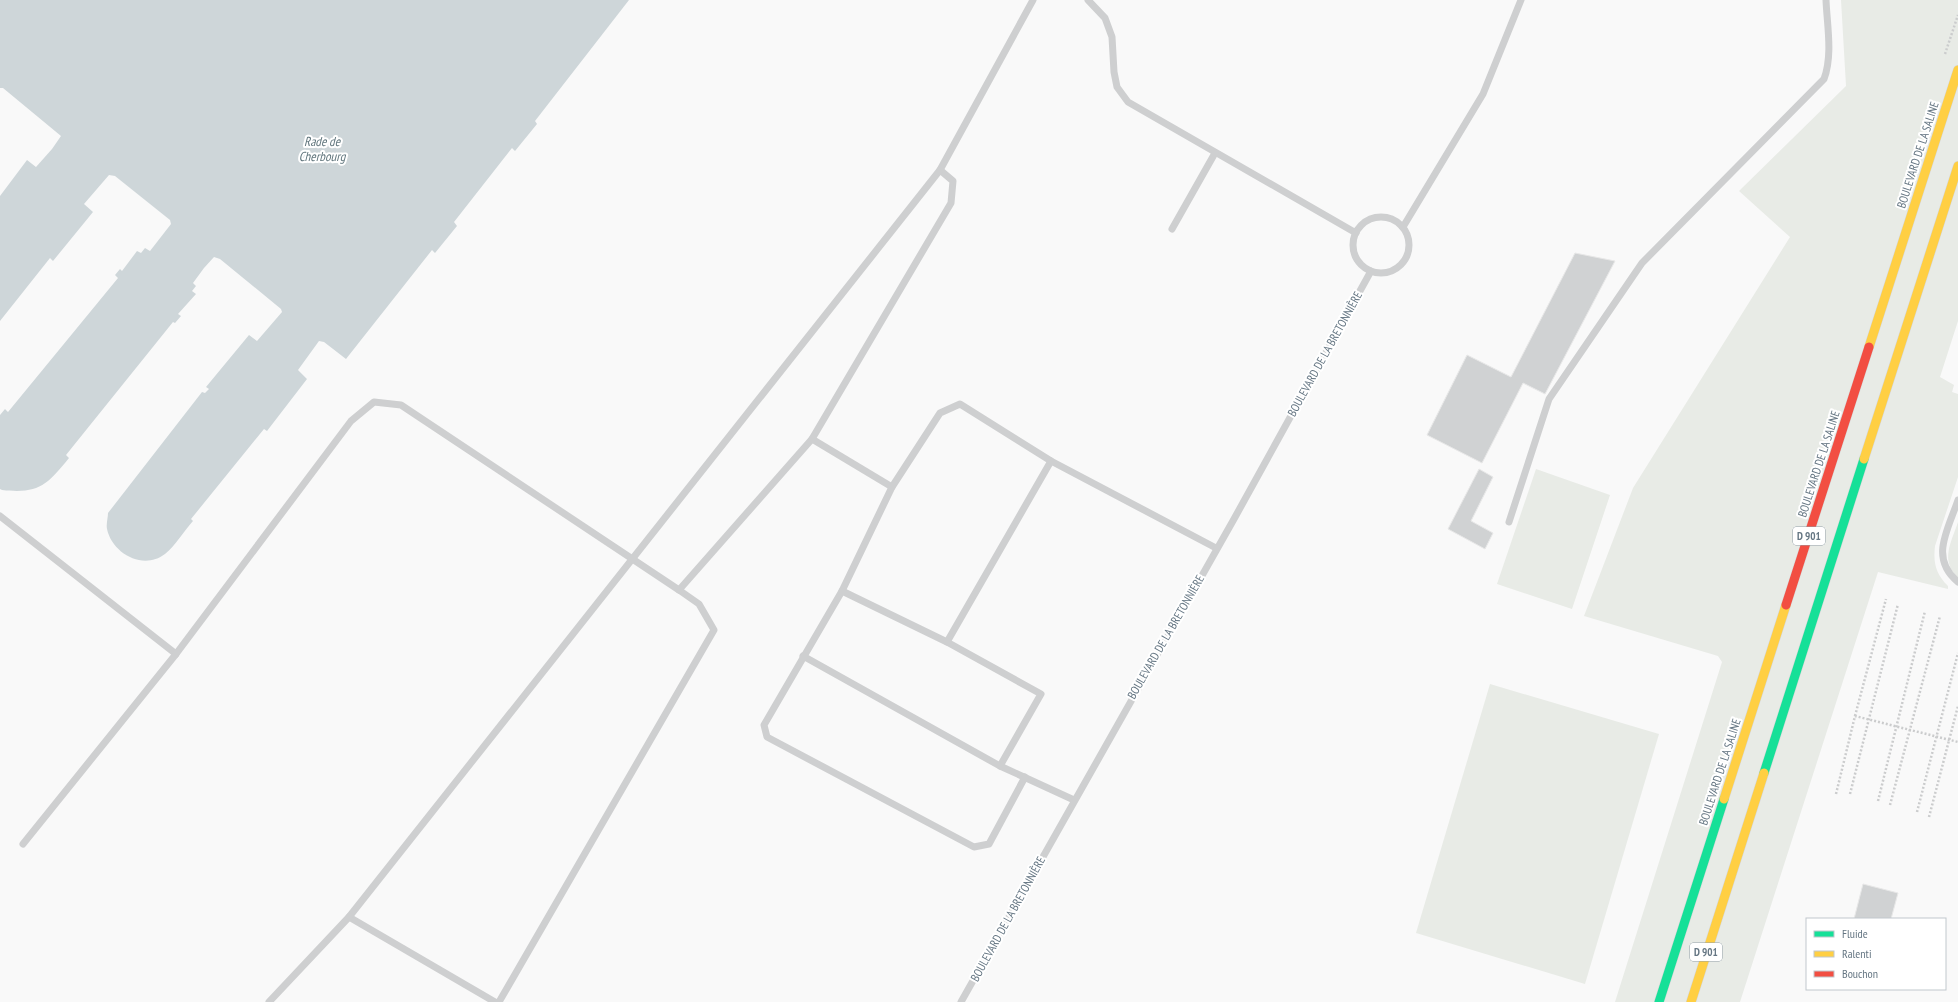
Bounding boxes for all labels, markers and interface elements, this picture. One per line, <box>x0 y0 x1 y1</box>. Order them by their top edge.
street label: BOULEVARD DE LA SALINE <box>1893 100 1942 210</box>
water label: Rade de Cherbourg <box>299 133 347 165</box>
street label: BOULEVARD DE LA BRETONNIÈRE <box>1284 289 1365 419</box>
street label: BOULEVARD DE LA SALINE <box>1794 409 1843 519</box>
road number: D 901 <box>1793 527 1825 545</box>
street label: BOULEVARD DE LA BRETONNIÈRE <box>1124 572 1207 701</box>
street label: BOULEVARD DE LA SALINE <box>1695 717 1744 827</box>
street label: BOULEVARD DE LA BRETONNIÈRE <box>967 854 1048 984</box>
legend <box>1806 918 1946 990</box>
text: Fluide <box>1842 926 1868 941</box>
road number: D 901 <box>1690 943 1722 961</box>
text: Ralenti <box>1842 946 1871 961</box>
text: Bouchon <box>1842 966 1878 981</box>

